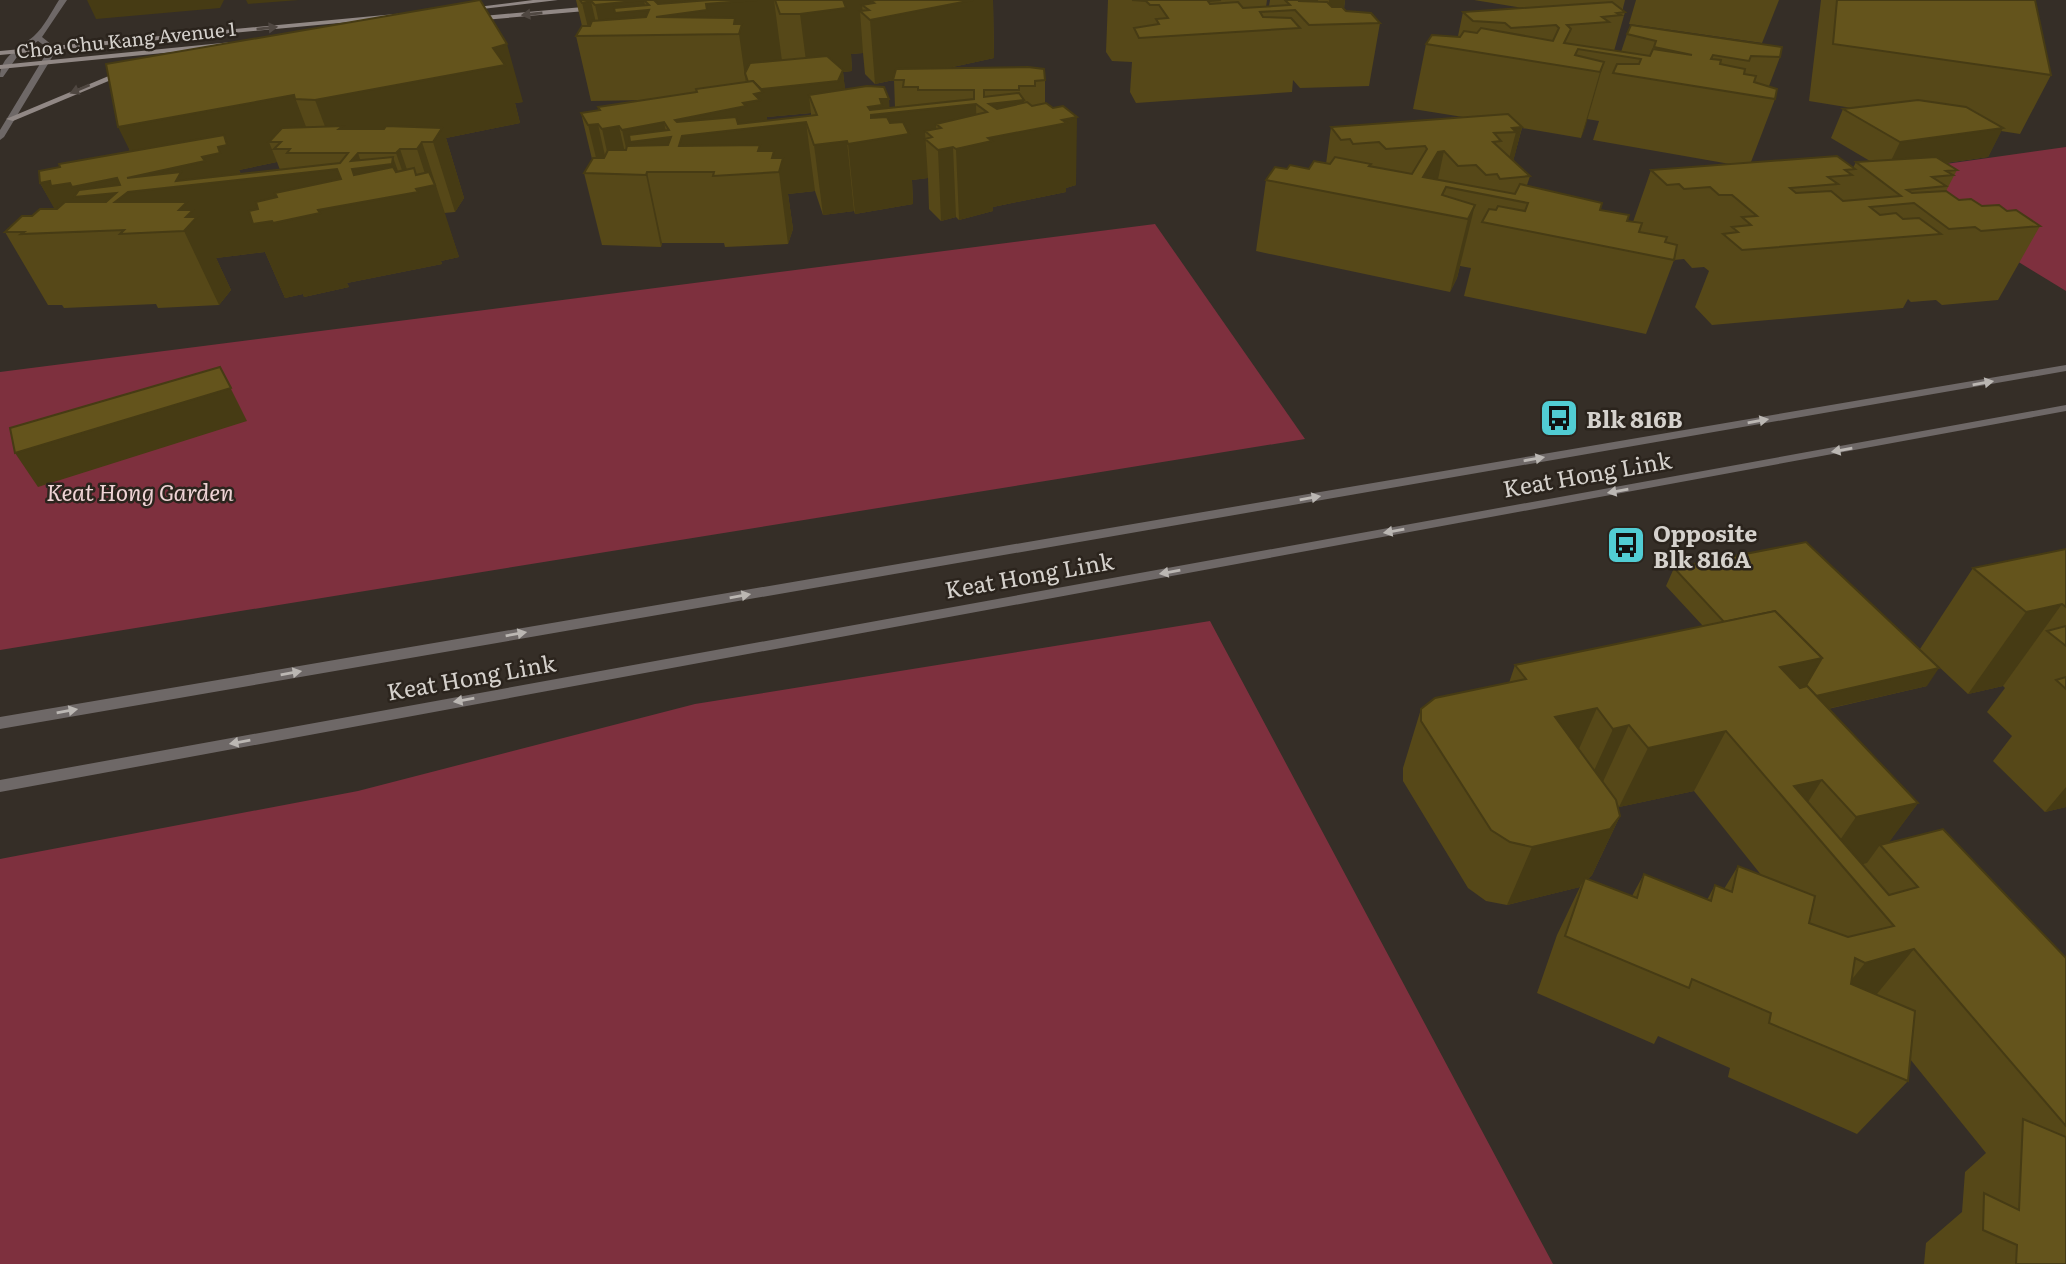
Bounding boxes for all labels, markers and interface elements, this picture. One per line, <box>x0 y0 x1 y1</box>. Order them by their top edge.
one-way arrow <box>521 8 543 19</box>
street label: Choa Chu Kang Avenue 1 <box>15 13 238 64</box>
one-way arrow <box>256 22 278 33</box>
one-way arrow <box>69 84 90 95</box>
one-way arrow <box>1972 377 1994 388</box>
bus stop icon: Blk 816B <box>1538 397 1580 439</box>
place label: Blk 816B <box>1586 401 1683 435</box>
one-way arrow <box>1748 415 1770 426</box>
street label: Keat Hong Link <box>1500 441 1675 505</box>
one-way arrow <box>1831 445 1853 456</box>
one-way arrow <box>1523 454 1545 465</box>
park label: Keat Hong Garden <box>46 474 234 508</box>
one-way arrow <box>1607 485 1629 496</box>
one-way arrow <box>1299 492 1321 503</box>
place label: Opposite Blk 816A <box>1653 515 1757 575</box>
bus stop icon: Opposite Blk 816A <box>1605 524 1647 566</box>
one-way arrow <box>1383 526 1405 537</box>
street label: Keat Hong Link <box>942 542 1117 606</box>
one-way arrow <box>1159 567 1181 578</box>
one-way arrow <box>729 590 751 601</box>
one-way arrow <box>505 628 527 639</box>
street label: Keat Hong Link <box>384 644 559 708</box>
one-way arrow <box>281 667 303 678</box>
one-way arrow <box>453 695 475 706</box>
one-way arrow <box>56 705 78 716</box>
one-way arrow <box>229 736 251 747</box>

